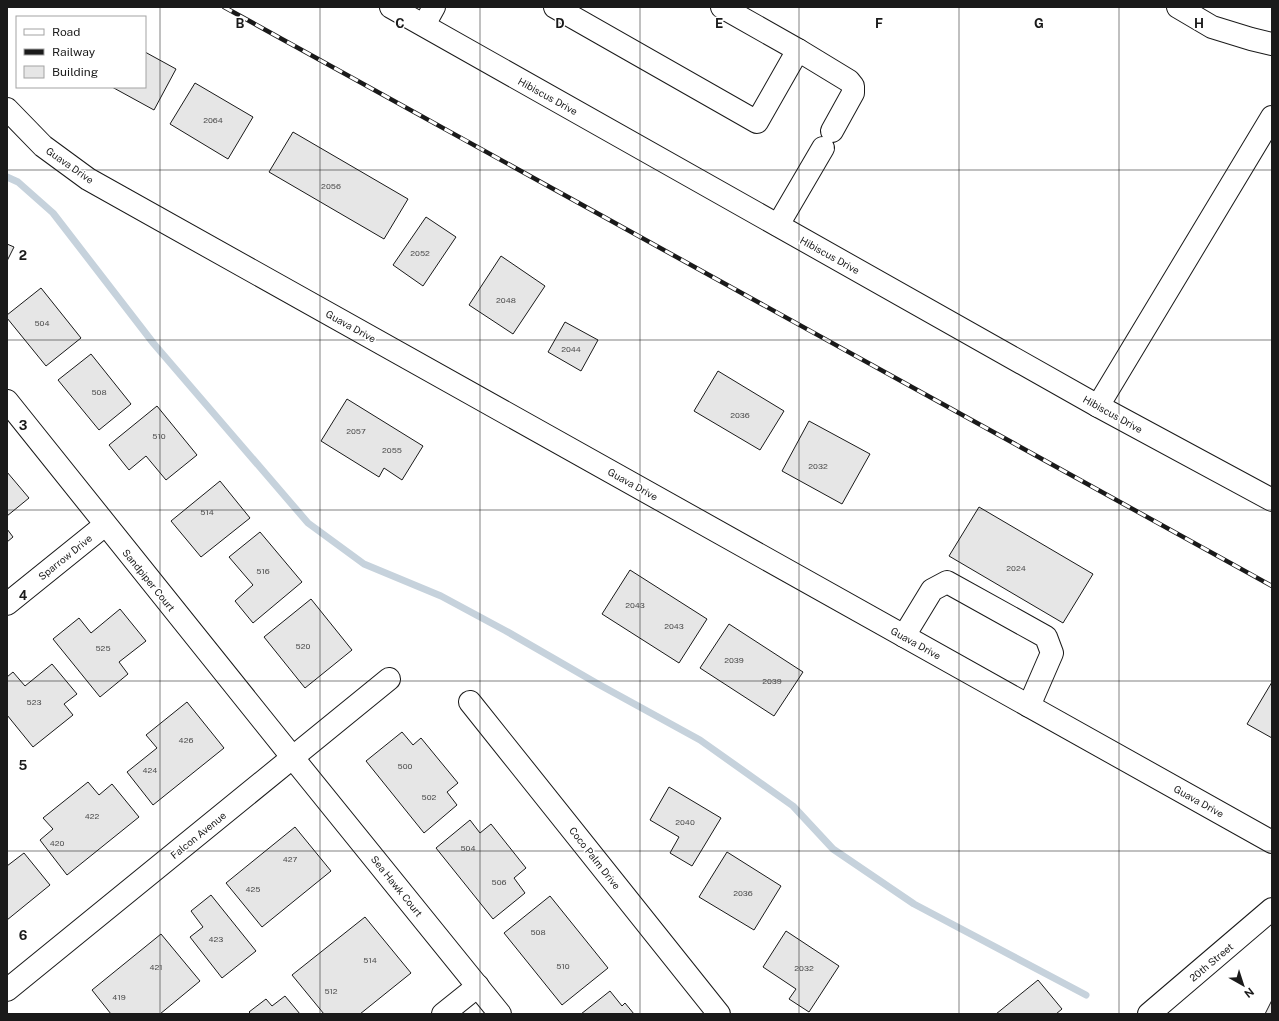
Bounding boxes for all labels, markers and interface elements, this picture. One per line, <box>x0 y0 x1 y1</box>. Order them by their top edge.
legend <box>16 16 146 88</box>
text: B <box>236 16 245 31</box>
text: C <box>395 16 405 31</box>
text: D <box>555 16 565 31</box>
text: E <box>715 16 723 31</box>
text: F <box>875 16 883 31</box>
text: G <box>1034 16 1044 31</box>
text: H <box>1194 16 1204 31</box>
text: Road <box>52 25 80 39</box>
text: Railway <box>52 45 96 59</box>
text: Building <box>52 65 98 79</box>
street label: Hibiscus Drive <box>516 75 580 117</box>
house number: 2064 <box>203 115 223 125</box>
street label: Guava Drive <box>44 144 96 186</box>
house number: 2056 <box>321 181 341 191</box>
street label: Hibiscus Drive <box>798 234 862 276</box>
text: 2 <box>19 248 27 263</box>
house number: 2052 <box>410 248 430 258</box>
house number: 2048 <box>496 295 516 305</box>
street label: Guava Drive <box>324 307 378 345</box>
house number: 504 <box>34 318 50 328</box>
house number: 2044 <box>561 344 581 354</box>
house number: 508 <box>91 387 107 397</box>
street label: Hibiscus Drive <box>1081 393 1145 435</box>
house number: 2036 <box>730 410 750 420</box>
text: 3 <box>19 418 28 433</box>
house number: 2057 <box>346 426 366 436</box>
house number: 510 <box>152 431 166 441</box>
house number: 2055 <box>382 445 402 455</box>
house number: 2032 <box>808 461 828 471</box>
street label: Guava Drive <box>606 465 660 503</box>
house number: 514 <box>200 507 214 517</box>
street label: Sparrow Drive <box>36 531 95 582</box>
street label: Sandpiper Court <box>120 546 178 614</box>
house number: 2024 <box>1006 563 1026 573</box>
house number: 516 <box>256 566 270 576</box>
text: 4 <box>19 588 28 603</box>
house number: 2043 <box>625 600 645 610</box>
house number: 2043 <box>664 621 684 631</box>
street label: Guava Drive <box>889 624 943 662</box>
house number: 520 <box>296 641 310 651</box>
house number: 525 <box>95 643 111 653</box>
house number: 2039 <box>724 655 744 665</box>
house number: 2039 <box>762 676 782 686</box>
house number: 523 <box>27 697 41 707</box>
house number: 426 <box>179 735 193 745</box>
text: 5 <box>19 758 28 773</box>
house number: 500 <box>398 761 413 771</box>
house number: 424 <box>143 765 157 775</box>
street label: Guava Drive <box>1172 782 1226 820</box>
house number: 502 <box>422 792 437 802</box>
street label: Falcon Avenue <box>168 809 228 861</box>
house number: 422 <box>85 811 100 821</box>
house number: 2040 <box>675 817 695 827</box>
street label: Coco Palm Drive <box>567 824 623 892</box>
house number: 420 <box>50 838 64 848</box>
house number: 504 <box>460 843 476 853</box>
street label: Sea Hawk Court <box>369 853 425 919</box>
house number: 427 <box>283 854 297 864</box>
house number: 506 <box>492 877 506 887</box>
house number: 425 <box>246 884 260 894</box>
house number: 2036 <box>733 888 753 898</box>
house number: 508 <box>530 927 546 937</box>
text: 6 <box>19 928 28 943</box>
house number: 423 <box>209 934 223 944</box>
street label: 20th Street <box>1187 940 1235 984</box>
house number: 514 <box>363 955 377 965</box>
house number: 510 <box>556 961 570 971</box>
house number: 421 <box>149 962 163 972</box>
house number: 2032 <box>794 963 814 973</box>
north arrow <box>1223 965 1263 1005</box>
text: N <box>1242 985 1256 1000</box>
house number: 512 <box>324 986 338 996</box>
house number: 419 <box>112 992 126 1002</box>

